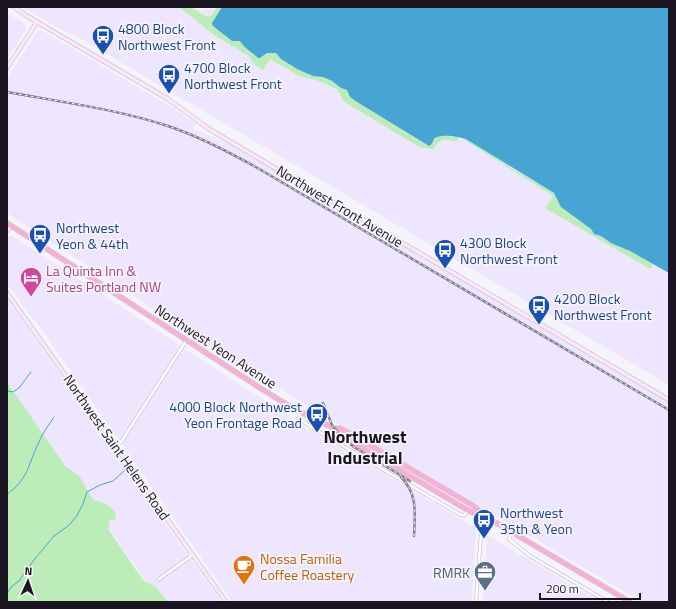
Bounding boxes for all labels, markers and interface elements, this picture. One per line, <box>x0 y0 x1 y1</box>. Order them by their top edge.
place label: 4800 Block Northwest Front <box>118 18 216 55</box>
bus stop icon: 4800 Block Northwest Front <box>90 23 116 56</box>
place label: 4700 Block Northwest Front <box>184 57 282 94</box>
bus stop icon: 4700 Block Northwest Front <box>156 62 182 95</box>
street label: Northwest Front Avenue <box>273 160 407 252</box>
place label: Northwest Yeon & 44th <box>56 217 128 254</box>
bus stop icon: Northwest Yeon & 44th <box>27 222 53 255</box>
place label: 4300 Block Northwest Front <box>460 232 558 269</box>
bus stop icon: 4300 Block Northwest Front <box>432 237 458 270</box>
place label: La Quinta Inn & Suites Portland NW <box>46 260 161 297</box>
hotel icon: La Quinta Inn & Suites Portland NW <box>18 265 44 298</box>
place label: 4200 Block Northwest Front <box>554 288 652 325</box>
bus stop icon: 4200 Block Northwest Front <box>526 293 552 326</box>
street label: Northwest Yeon Avenue <box>151 299 281 393</box>
street label: Northwest Saint Helens Road <box>59 370 175 524</box>
place label: 4000 Block Northwest Yeon Frontage Road <box>169 396 302 433</box>
bus stop icon: 4000 Block Northwest Yeon Frontage Road <box>304 401 330 434</box>
district label: Northwest Industrial <box>323 423 407 471</box>
place label: Northwest 35th & Yeon <box>500 502 572 539</box>
bus stop icon: Northwest 35th & Yeon <box>471 507 497 540</box>
place label: Nossa Familia Coffee Roastery <box>260 548 354 585</box>
cafe icon: Nossa Familia Coffee Roastery <box>231 553 257 586</box>
office icon: RMRK <box>472 559 498 592</box>
north arrow <box>8 561 48 601</box>
place label: RMRK <box>433 562 470 583</box>
text: N <box>24 563 33 579</box>
scale bar <box>540 575 640 601</box>
text: 200 m <box>546 579 579 598</box>

